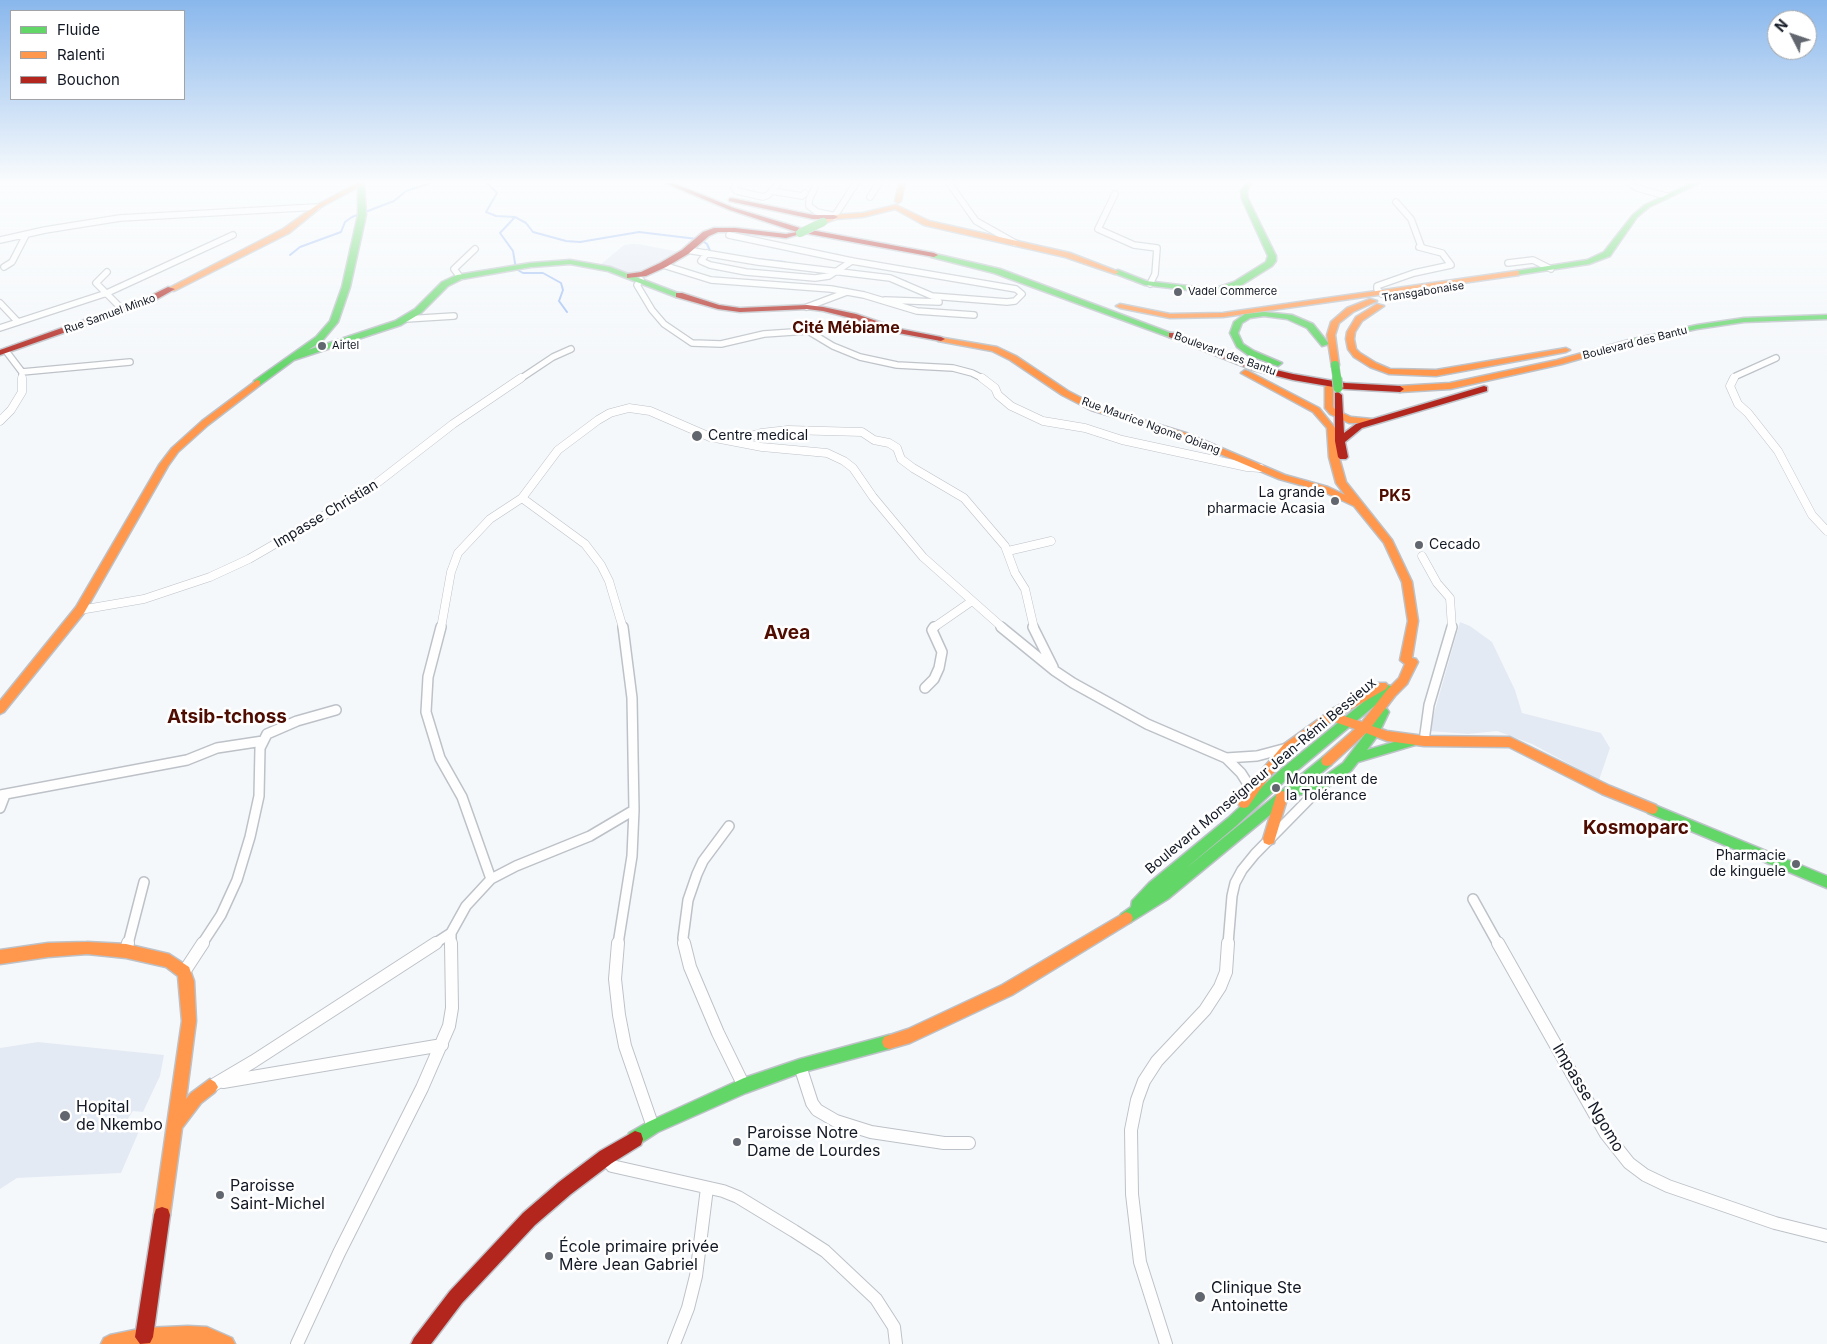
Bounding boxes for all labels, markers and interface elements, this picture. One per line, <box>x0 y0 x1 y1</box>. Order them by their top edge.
legend <box>10 10 185 100</box>
north arrow <box>1767 10 1817 60</box>
text: N <box>1771 16 1791 35</box>
text: Fluide <box>57 20 100 39</box>
text: Ralenti <box>57 45 105 64</box>
text: Bouchon <box>57 70 120 89</box>
street label: Transgabonaise <box>1381 279 1465 305</box>
place label: Vadel Commerce <box>1188 285 1277 299</box>
marker: Vadel Commerce <box>1172 286 1184 298</box>
street label: Rue Samuel Minko <box>63 291 157 337</box>
district label: Cité Mébiame <box>792 318 900 338</box>
street label: Boulevard des Bantu <box>1581 324 1689 362</box>
street label: Boulevard des Bantu <box>1172 329 1278 379</box>
place label: Airtel <box>332 339 359 353</box>
marker: Airtel <box>316 340 328 352</box>
street label: Rue Maurice Ngome Obiang <box>1080 395 1222 457</box>
place label: Centre medical <box>708 428 808 444</box>
marker: Centre medical <box>690 429 704 443</box>
street label: Impasse Christian <box>271 476 381 552</box>
place label: La grande pharmacie Acasia <box>1207 485 1325 518</box>
district label: PK5 <box>1379 486 1411 506</box>
marker: La grande pharmacie Acasia <box>1329 495 1341 507</box>
place label: Cecado <box>1429 537 1480 553</box>
marker: Cecado <box>1413 539 1425 551</box>
district label: Avea <box>764 622 810 644</box>
street label: Boulevard Monseigneur Jean-Rémi Bessieux <box>1142 674 1380 878</box>
district label: Atsib-tchoss <box>167 706 287 728</box>
place label: Monument de la Tolérance <box>1286 772 1378 804</box>
marker: Monument de la Tolérance <box>1270 782 1282 794</box>
district label: Kosmoparc <box>1583 817 1689 839</box>
place label: Pharmacie de kinguele <box>1709 848 1786 880</box>
marker: Pharmacie de kinguele <box>1790 858 1802 870</box>
street label: Impasse Ngomo <box>1548 1040 1628 1156</box>
place label: Hopital de Nkembo <box>76 1097 163 1135</box>
marker: Hopital de Nkembo <box>58 1109 72 1123</box>
place label: Paroisse Notre Dame de Lourdes <box>747 1123 880 1161</box>
marker: Paroisse Notre Dame de Lourdes <box>731 1136 743 1148</box>
place label: Paroisse Saint-Michel <box>230 1176 325 1214</box>
marker: Paroisse Saint-Michel <box>214 1189 226 1201</box>
place label: École primaire privée Mère Jean Gabriel <box>559 1237 719 1275</box>
marker: École primaire privée Mère Jean Gabriel <box>543 1250 555 1262</box>
place label: Clinique Ste Antoinette <box>1211 1278 1302 1316</box>
marker: Clinique Ste Antoinette <box>1193 1290 1207 1304</box>

